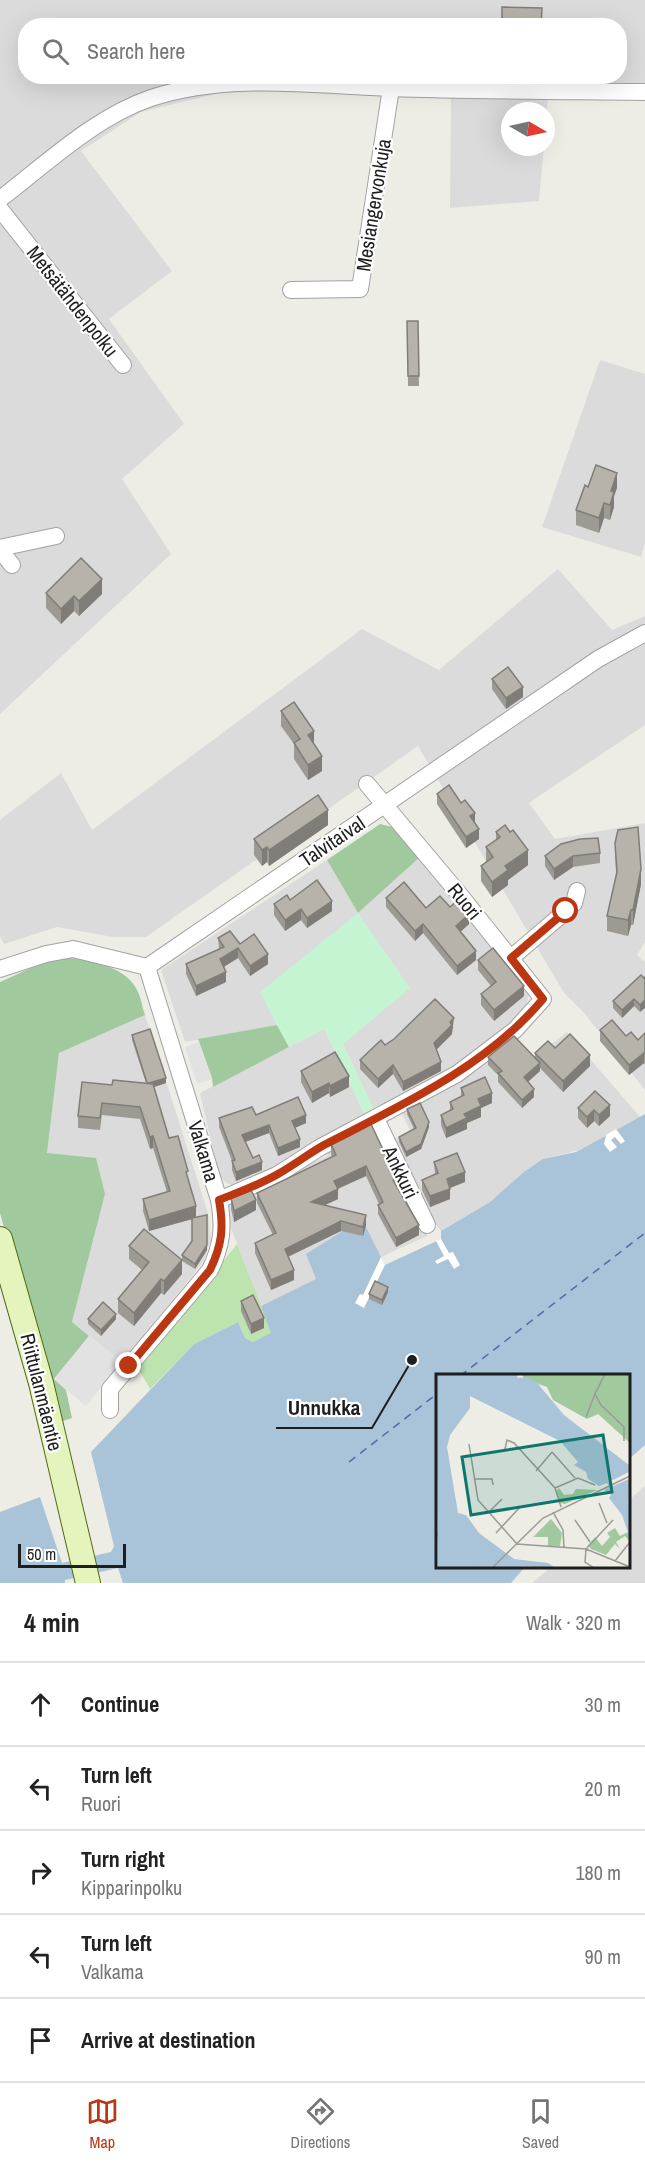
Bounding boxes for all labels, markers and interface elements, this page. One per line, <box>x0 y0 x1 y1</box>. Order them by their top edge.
search box <box>18 18 627 84</box>
icon: search <box>39 35 72 68</box>
text: Search here <box>87 36 185 66</box>
north arrow <box>501 102 555 156</box>
street label: Mesiangervonkuja <box>349 137 397 273</box>
street label: Metsätähdenpolku <box>21 240 125 362</box>
street label: Talvitaival <box>294 809 370 873</box>
street label: Ruori <box>442 877 488 925</box>
route start <box>552 897 578 923</box>
street label: Valkama <box>182 1117 226 1185</box>
street label: Ankkuri <box>376 1140 425 1203</box>
street label: Riittulanmäentie <box>14 1330 70 1454</box>
route end <box>115 1352 141 1378</box>
inset map <box>436 1374 630 1568</box>
callout: Unnukka <box>276 1389 372 1428</box>
text: Unnukka <box>288 1393 361 1422</box>
scale bar <box>18 1541 126 1568</box>
text: 50 m <box>27 1543 56 1565</box>
text: 4 min <box>24 1605 80 1640</box>
text: Walk · 320 m <box>526 1609 621 1636</box>
icon: ahead <box>24 1688 57 1721</box>
text: Continue <box>81 1689 159 1719</box>
text: 30 m <box>585 1691 621 1718</box>
text: Turn left <box>81 1760 152 1790</box>
icon: left <box>24 1772 57 1805</box>
text: 20 m <box>585 1775 621 1802</box>
text: Ruori <box>81 1790 121 1817</box>
text: Turn right <box>81 1844 165 1874</box>
icon: right <box>24 1856 57 1889</box>
text: 180 m <box>575 1859 621 1886</box>
text: Kipparinpolku <box>81 1874 182 1901</box>
text: Turn left <box>81 1928 152 1958</box>
icon: left <box>24 1940 57 1973</box>
text: 90 m <box>585 1943 621 1970</box>
text: Valkama <box>81 1958 144 1985</box>
icon: arrive <box>24 2024 57 2057</box>
text: Arrive at destination <box>81 2025 255 2055</box>
tab: Map <box>86 2095 119 2153</box>
tab: Directions <box>290 2095 350 2153</box>
tab: Saved <box>522 2095 559 2153</box>

